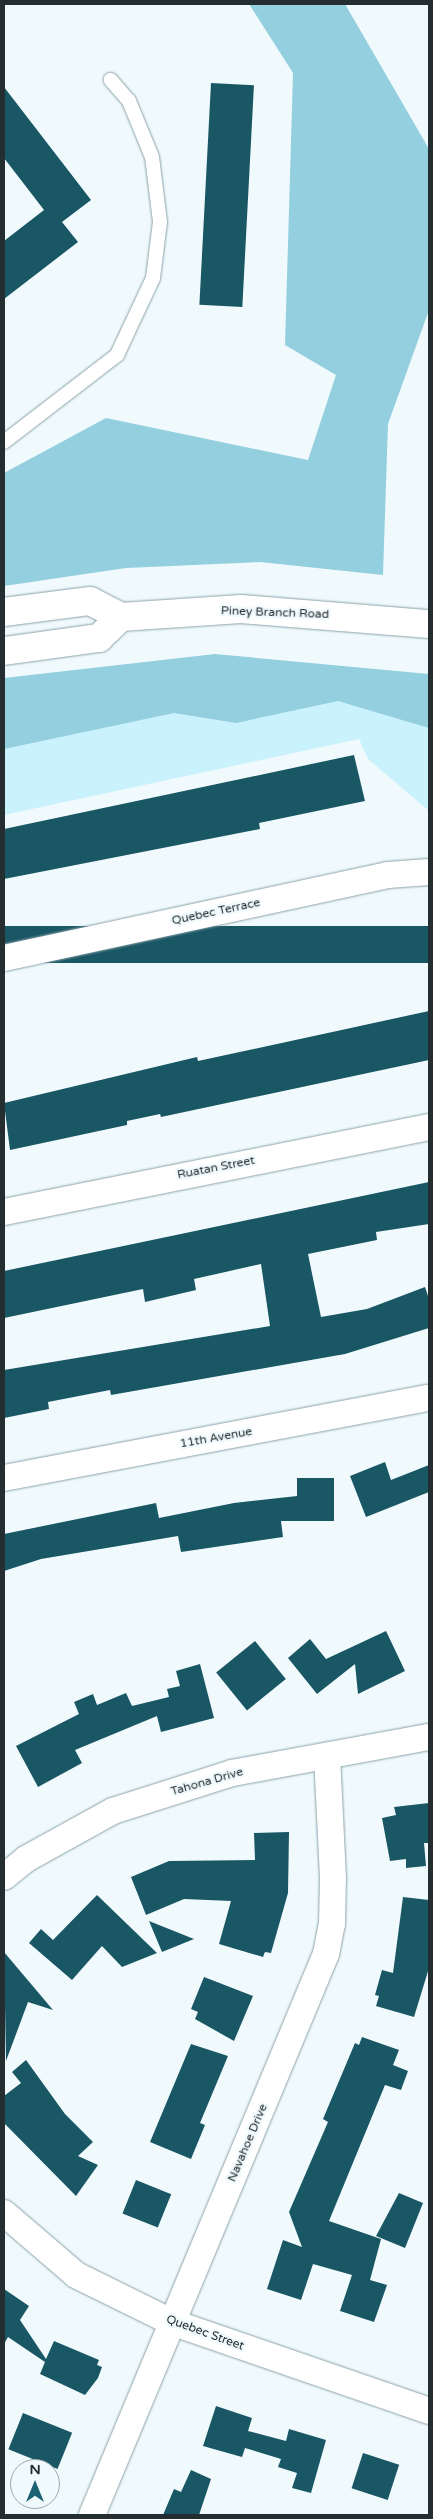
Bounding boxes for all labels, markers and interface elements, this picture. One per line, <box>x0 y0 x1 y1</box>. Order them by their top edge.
street label: Piney Branch Road <box>221 604 329 622</box>
street label: Quebec Terrace <box>170 896 262 928</box>
street label: Ruatan Street <box>176 1153 256 1183</box>
street label: 11th Avenue <box>179 1425 253 1451</box>
street label: Tahona Drive <box>169 1765 245 1799</box>
street label: Navahoe Drive <box>225 2102 271 2184</box>
street label: Quebec Street <box>164 2312 246 2354</box>
north arrow <box>10 2459 60 2509</box>
text: N <box>29 2461 41 2478</box>

